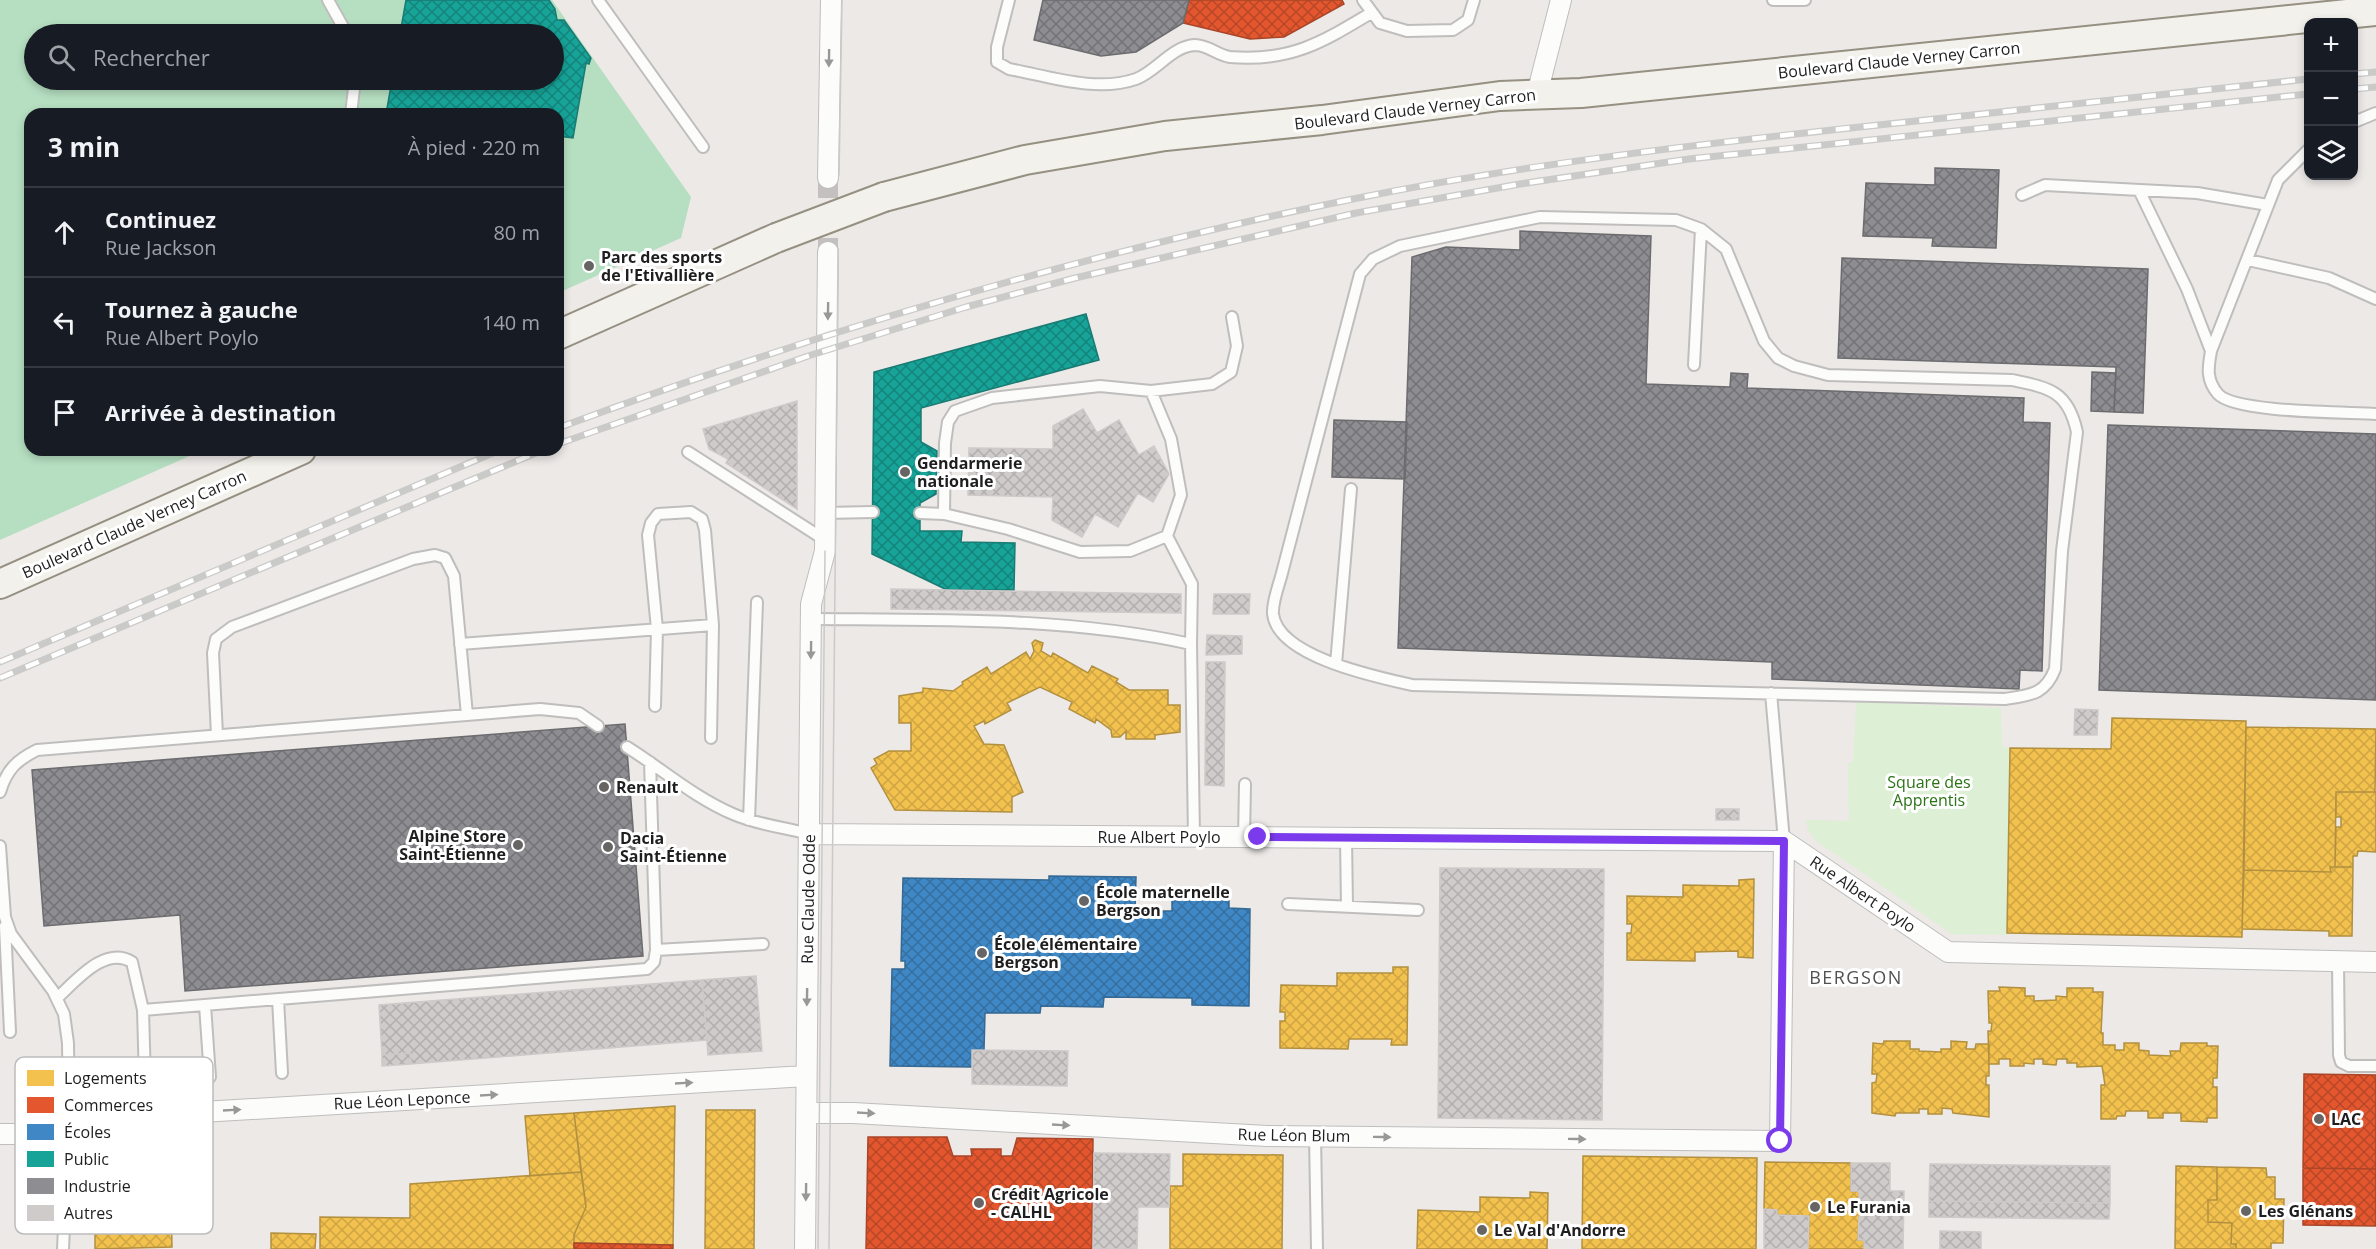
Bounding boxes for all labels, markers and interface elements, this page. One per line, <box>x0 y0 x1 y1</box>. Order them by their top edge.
map controls <box>2304 18 2358 180</box>
button: + <box>2304 18 2358 72</box>
search box <box>24 24 564 90</box>
street label: Boulevard Claude Verney Carron <box>1777 36 2021 84</box>
icon: search <box>45 41 78 74</box>
text: Rechercher <box>93 42 210 72</box>
one-way arrow <box>824 49 834 68</box>
button: − <box>2304 72 2358 126</box>
street label: Boulevard Claude Verney Carron <box>1293 83 1537 135</box>
button: layers <box>2304 126 2358 180</box>
text: 3 min <box>48 129 120 165</box>
text: À pied · 220 m <box>408 134 540 161</box>
text: Continuez <box>105 204 216 234</box>
icon: ahead <box>48 216 81 249</box>
text: 80 m <box>493 219 540 246</box>
text: Rue Jackson <box>105 234 216 261</box>
place label: Parc des sports de l'Etivallière <box>601 246 722 286</box>
marker: Parc des sports de l'Etivallière <box>582 259 596 273</box>
text: Tournez à gauche <box>105 294 298 324</box>
one-way arrow <box>823 301 833 320</box>
icon: left <box>48 306 81 339</box>
text: 140 m <box>482 309 540 336</box>
text: Rue Albert Poylo <box>105 324 259 351</box>
icon: arrive <box>48 396 81 429</box>
text: Arrivée à destination <box>105 397 336 427</box>
place label: Gendarmerie nationale <box>917 452 1022 492</box>
street label: Boulevard Claude Verney Carron <box>18 464 250 584</box>
marker: Gendarmerie nationale <box>898 465 912 479</box>
one-way arrow <box>806 640 816 659</box>
park label: Square des Apprentis <box>1887 771 1971 811</box>
place label: Renault <box>616 776 679 798</box>
marker: Renault <box>597 780 611 794</box>
route end <box>1244 823 1270 849</box>
place label: Alpine Store Saint-Étienne <box>399 825 506 865</box>
street label: Rue Albert Poylo <box>1097 826 1221 848</box>
place label: Dacia Saint-Étienne <box>620 827 727 867</box>
street label: Rue Claude Odde <box>796 834 820 964</box>
marker: Alpine Store Saint-Étienne <box>511 838 525 852</box>
marker: Dacia Saint-Étienne <box>601 840 615 854</box>
street label: Rue Albert Poylo <box>1806 850 1920 938</box>
place label: École maternelle Bergson <box>1096 881 1230 921</box>
marker: École maternelle Bergson <box>1077 894 1091 908</box>
place label: École élémentaire Bergson <box>994 933 1137 973</box>
marker: École élémentaire Bergson <box>975 946 989 960</box>
district label: BERGSON <box>1809 965 1903 989</box>
one-way arrow <box>802 988 812 1007</box>
legend <box>15 1057 213 1234</box>
text: Logements <box>64 1067 147 1089</box>
one-way arrow <box>675 1079 694 1088</box>
street label: Rue Léon Leponce <box>333 1085 471 1115</box>
one-way arrow <box>480 1090 499 1099</box>
text: Commerces <box>64 1094 153 1116</box>
one-way arrow <box>222 1105 241 1115</box>
place label: LAC <box>2331 1108 2361 1130</box>
one-way arrow <box>857 1109 876 1118</box>
marker: LAC <box>2312 1112 2326 1126</box>
one-way arrow <box>1052 1120 1071 1129</box>
text: Écoles <box>64 1121 111 1143</box>
street label: Rue Léon Blum <box>1237 1123 1351 1147</box>
route start <box>1766 1127 1792 1153</box>
one-way arrow <box>1372 1132 1391 1142</box>
one-way arrow <box>1567 1134 1586 1144</box>
text: Public <box>64 1148 109 1170</box>
text: Industrie <box>64 1175 131 1197</box>
one-way arrow <box>801 1183 811 1202</box>
place label: Crédit Agricole - CALHL <box>991 1183 1109 1223</box>
marker: Crédit Agricole - CALHL <box>972 1196 986 1210</box>
place label: Le Furania <box>1827 1196 1911 1218</box>
marker: Le Furania <box>1808 1200 1822 1214</box>
place label: Les Glénans <box>2258 1200 2353 1222</box>
text: Autres <box>64 1202 113 1224</box>
marker: Les Glénans <box>2239 1204 2253 1218</box>
place label: Le Val d'Andorre <box>1494 1219 1626 1241</box>
marker: Le Val d'Andorre <box>1475 1223 1489 1237</box>

